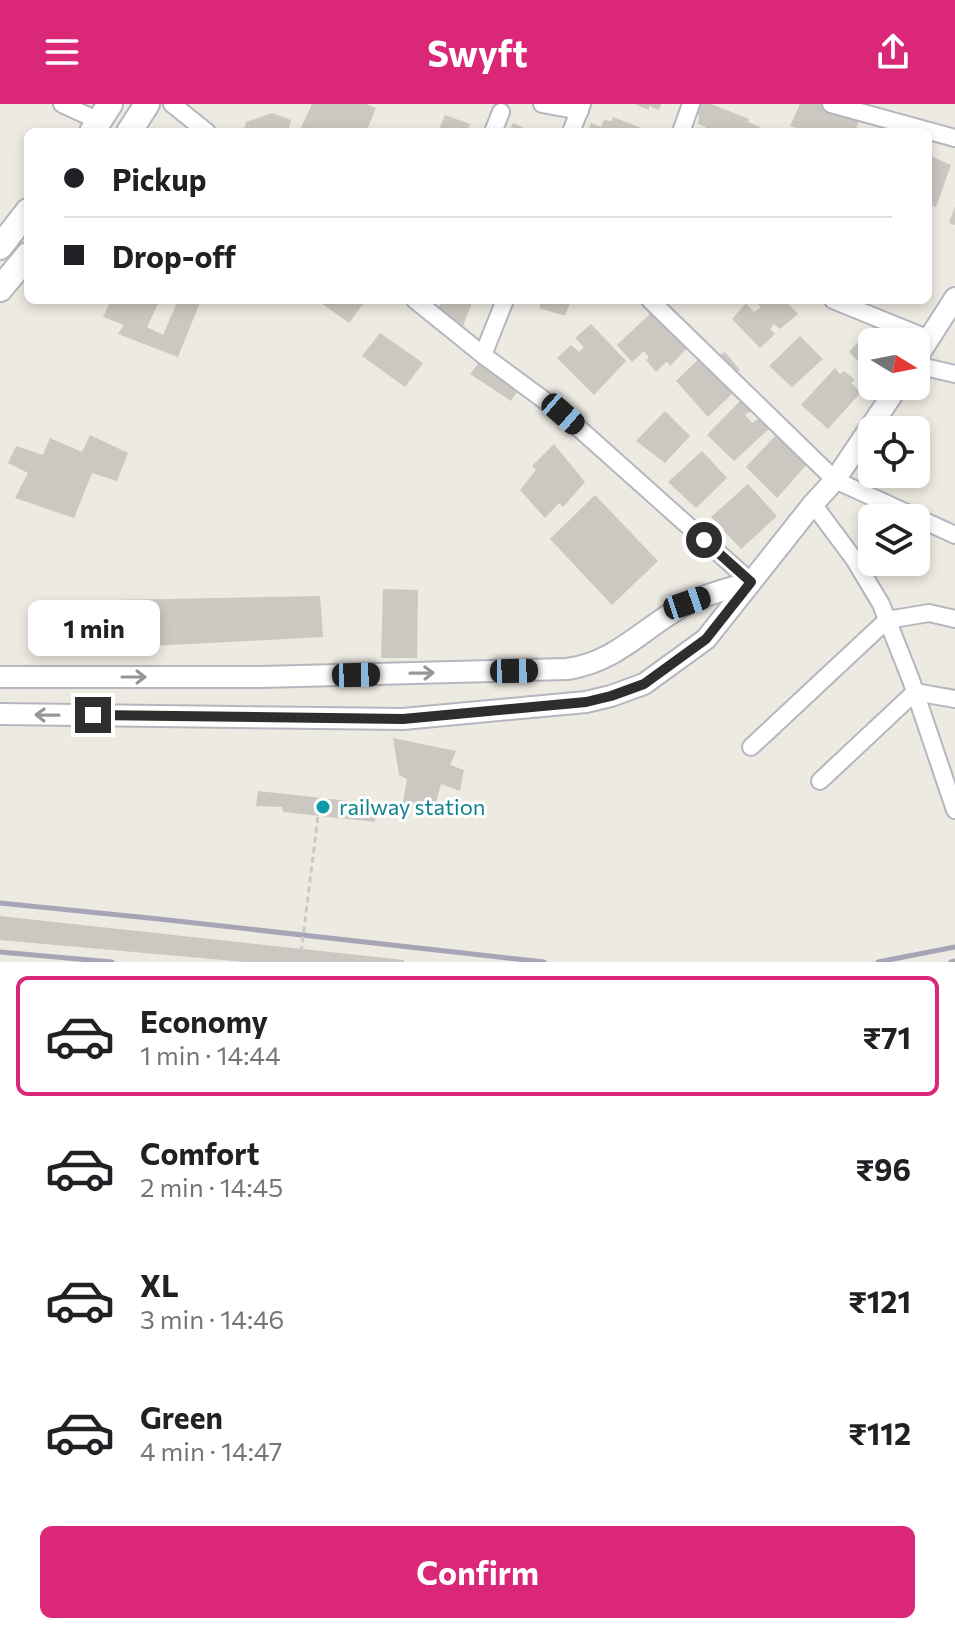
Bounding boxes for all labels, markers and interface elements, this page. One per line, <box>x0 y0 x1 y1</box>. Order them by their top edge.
icon: menu <box>40 30 84 74</box>
text: Swyft <box>427 30 528 74</box>
icon: share <box>871 30 915 74</box>
text: Pickup <box>112 160 206 197</box>
text: Drop-off <box>112 237 236 274</box>
north arrow <box>858 328 930 400</box>
map controls <box>858 328 930 576</box>
car <box>537 389 589 439</box>
button: locate <box>858 416 930 488</box>
button: layers <box>858 504 930 576</box>
route start <box>686 522 722 558</box>
car <box>660 584 714 622</box>
callout: 1 min <box>27 599 159 655</box>
text: 1 min <box>63 612 125 643</box>
car <box>490 659 538 683</box>
car <box>332 663 380 687</box>
one-way arrow <box>408 666 435 681</box>
one-way arrow <box>120 669 147 685</box>
route end <box>75 697 111 733</box>
one-way arrow <box>34 707 61 723</box>
place label: railway station <box>339 793 485 820</box>
marker: railway station <box>314 798 332 816</box>
icon: car <box>44 1000 116 1072</box>
text: Economy <box>140 1002 268 1039</box>
text: ₹71 <box>862 1018 911 1055</box>
text: 1 min · 14:44 <box>140 1039 281 1070</box>
icon: car <box>44 1132 116 1204</box>
text: Comfort <box>140 1134 259 1171</box>
text: ₹96 <box>855 1150 911 1187</box>
text: 2 min · 14:45 <box>140 1171 283 1202</box>
icon: car <box>44 1264 116 1336</box>
text: XL <box>140 1266 179 1303</box>
text: ₹121 <box>848 1282 911 1319</box>
text: 3 min · 14:46 <box>140 1303 284 1334</box>
icon: car <box>44 1396 116 1468</box>
text: Green <box>140 1398 223 1435</box>
text: ₹112 <box>848 1414 911 1451</box>
text: 4 min · 14:47 <box>140 1435 283 1466</box>
button: Confirm <box>40 1526 915 1618</box>

